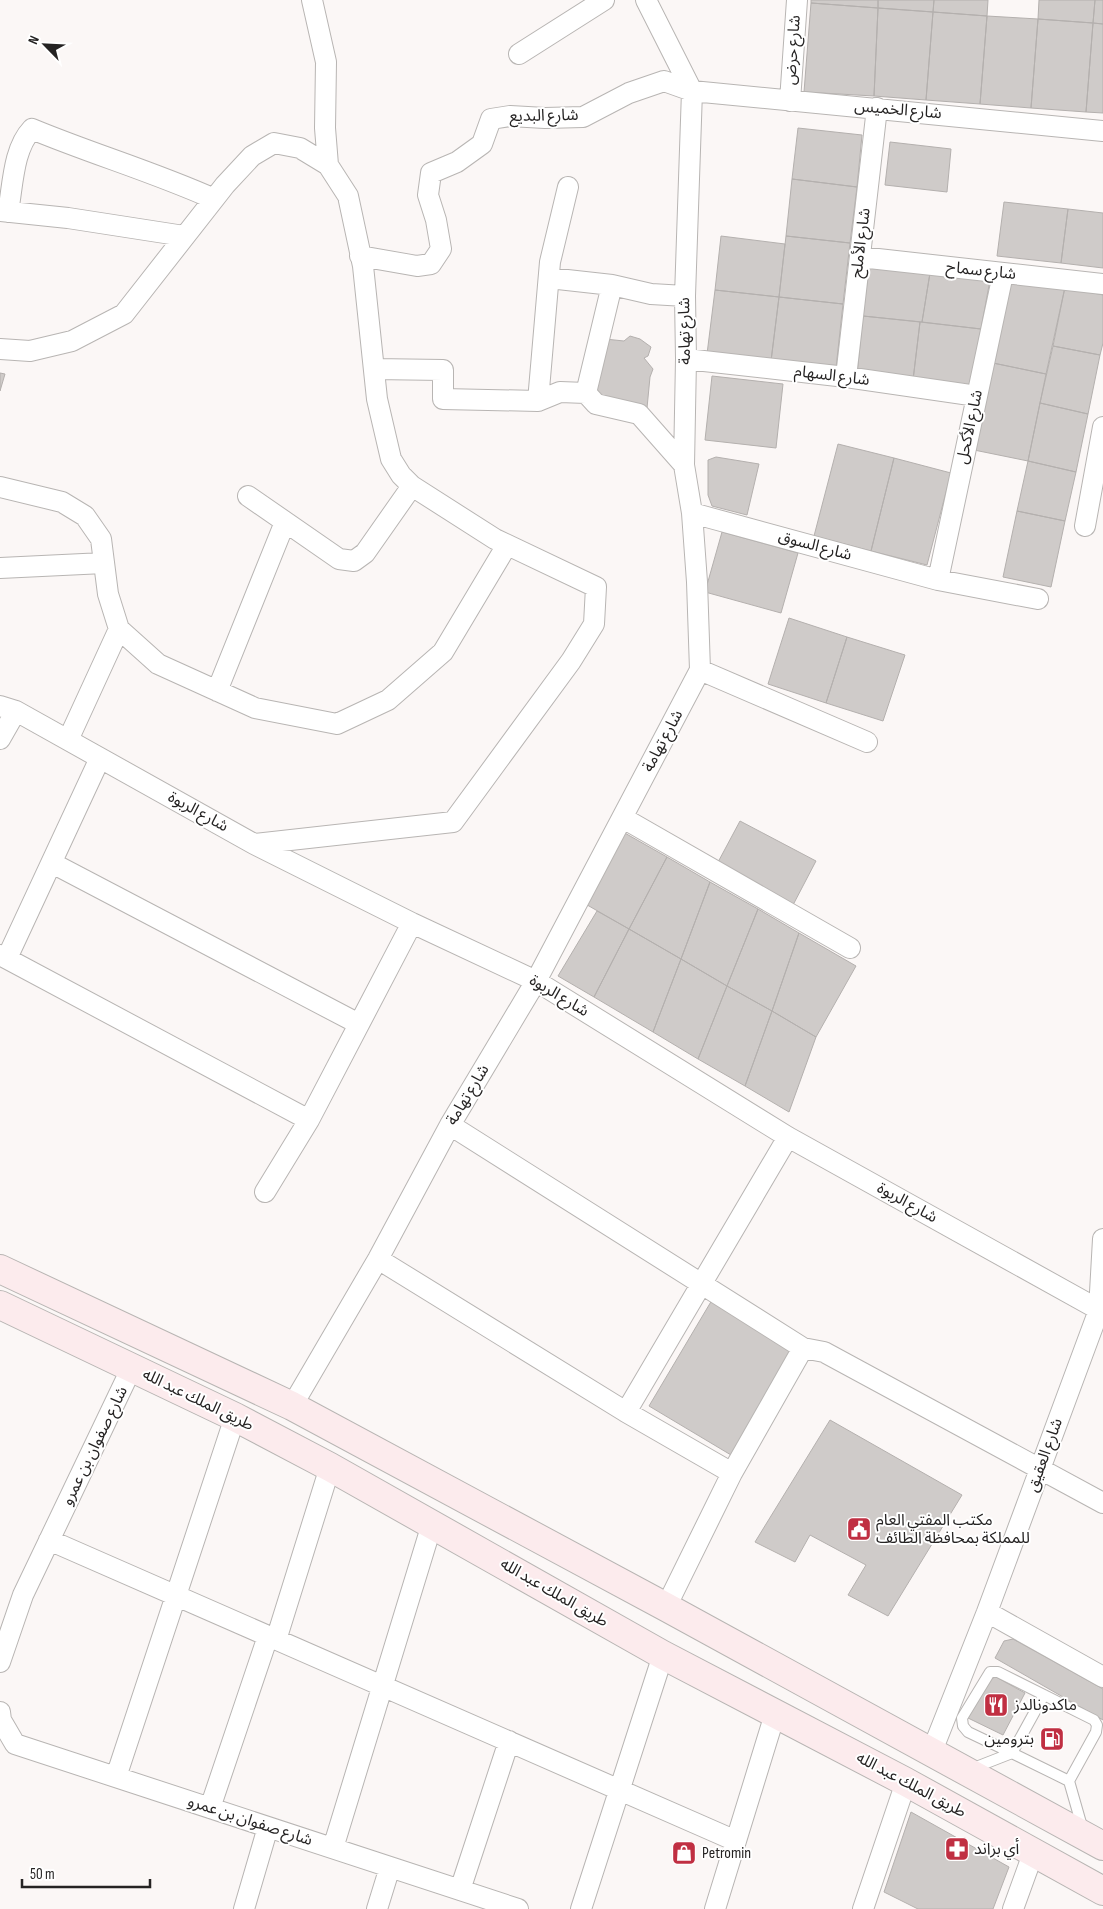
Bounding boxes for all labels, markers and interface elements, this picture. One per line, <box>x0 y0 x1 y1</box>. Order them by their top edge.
street label: شارع حرض <box>781 14 807 86</box>
north arrow <box>20 20 70 70</box>
text: N <box>24 33 43 47</box>
street label: شارع الخميس <box>853 97 942 125</box>
street label: شارع البديع <box>509 106 579 128</box>
street label: شارع الأملح <box>847 207 877 279</box>
street label: شارع سماح <box>945 258 1017 286</box>
street label: شارع تهامة <box>675 297 697 365</box>
street label: شارع السهام <box>793 362 871 392</box>
street label: شارع الأكحل <box>953 388 989 466</box>
street label: شارع السوق <box>776 527 854 567</box>
street label: شارع تهامة <box>639 707 689 776</box>
street label: شارع الربوة <box>164 788 231 838</box>
street label: شارع الربوة <box>525 971 592 1023</box>
street label: شارع تهامة <box>442 1061 495 1130</box>
street label: شارع الربوة <box>873 1179 940 1229</box>
street label: طريق الملك عبد الله <box>139 1365 257 1435</box>
street label: شارع صفوان بن عمرو <box>58 1383 134 1510</box>
street label: شارع العقيق <box>1023 1416 1069 1495</box>
place label: مكتب المفتي العام للمملكة بمحافظة الطائف <box>876 1511 1030 1548</box>
public building icon: مكتب المفتي العام للمملكة بمحافظة الطائف <box>846 1516 872 1542</box>
street label: طريق الملك عبد الله <box>497 1554 611 1632</box>
restaurant icon: ماكدونالدز <box>983 1692 1009 1718</box>
place label: ماكدونالدز <box>1013 1696 1077 1715</box>
fuel station icon: بترومين <box>1039 1726 1065 1752</box>
place label: بترومين <box>984 1730 1034 1749</box>
street label: طريق الملك عبد الله <box>853 1748 969 1822</box>
street label: شارع صفوان بن عمرو <box>184 1792 315 1852</box>
pharmacy icon: أي براند <box>944 1836 970 1862</box>
place label: أي براند <box>974 1838 1019 1860</box>
shop icon: Petromin <box>671 1840 697 1866</box>
place label: Petromin <box>702 1844 751 1863</box>
scale bar <box>22 1856 150 1888</box>
text: 50 m <box>30 1865 55 1884</box>

